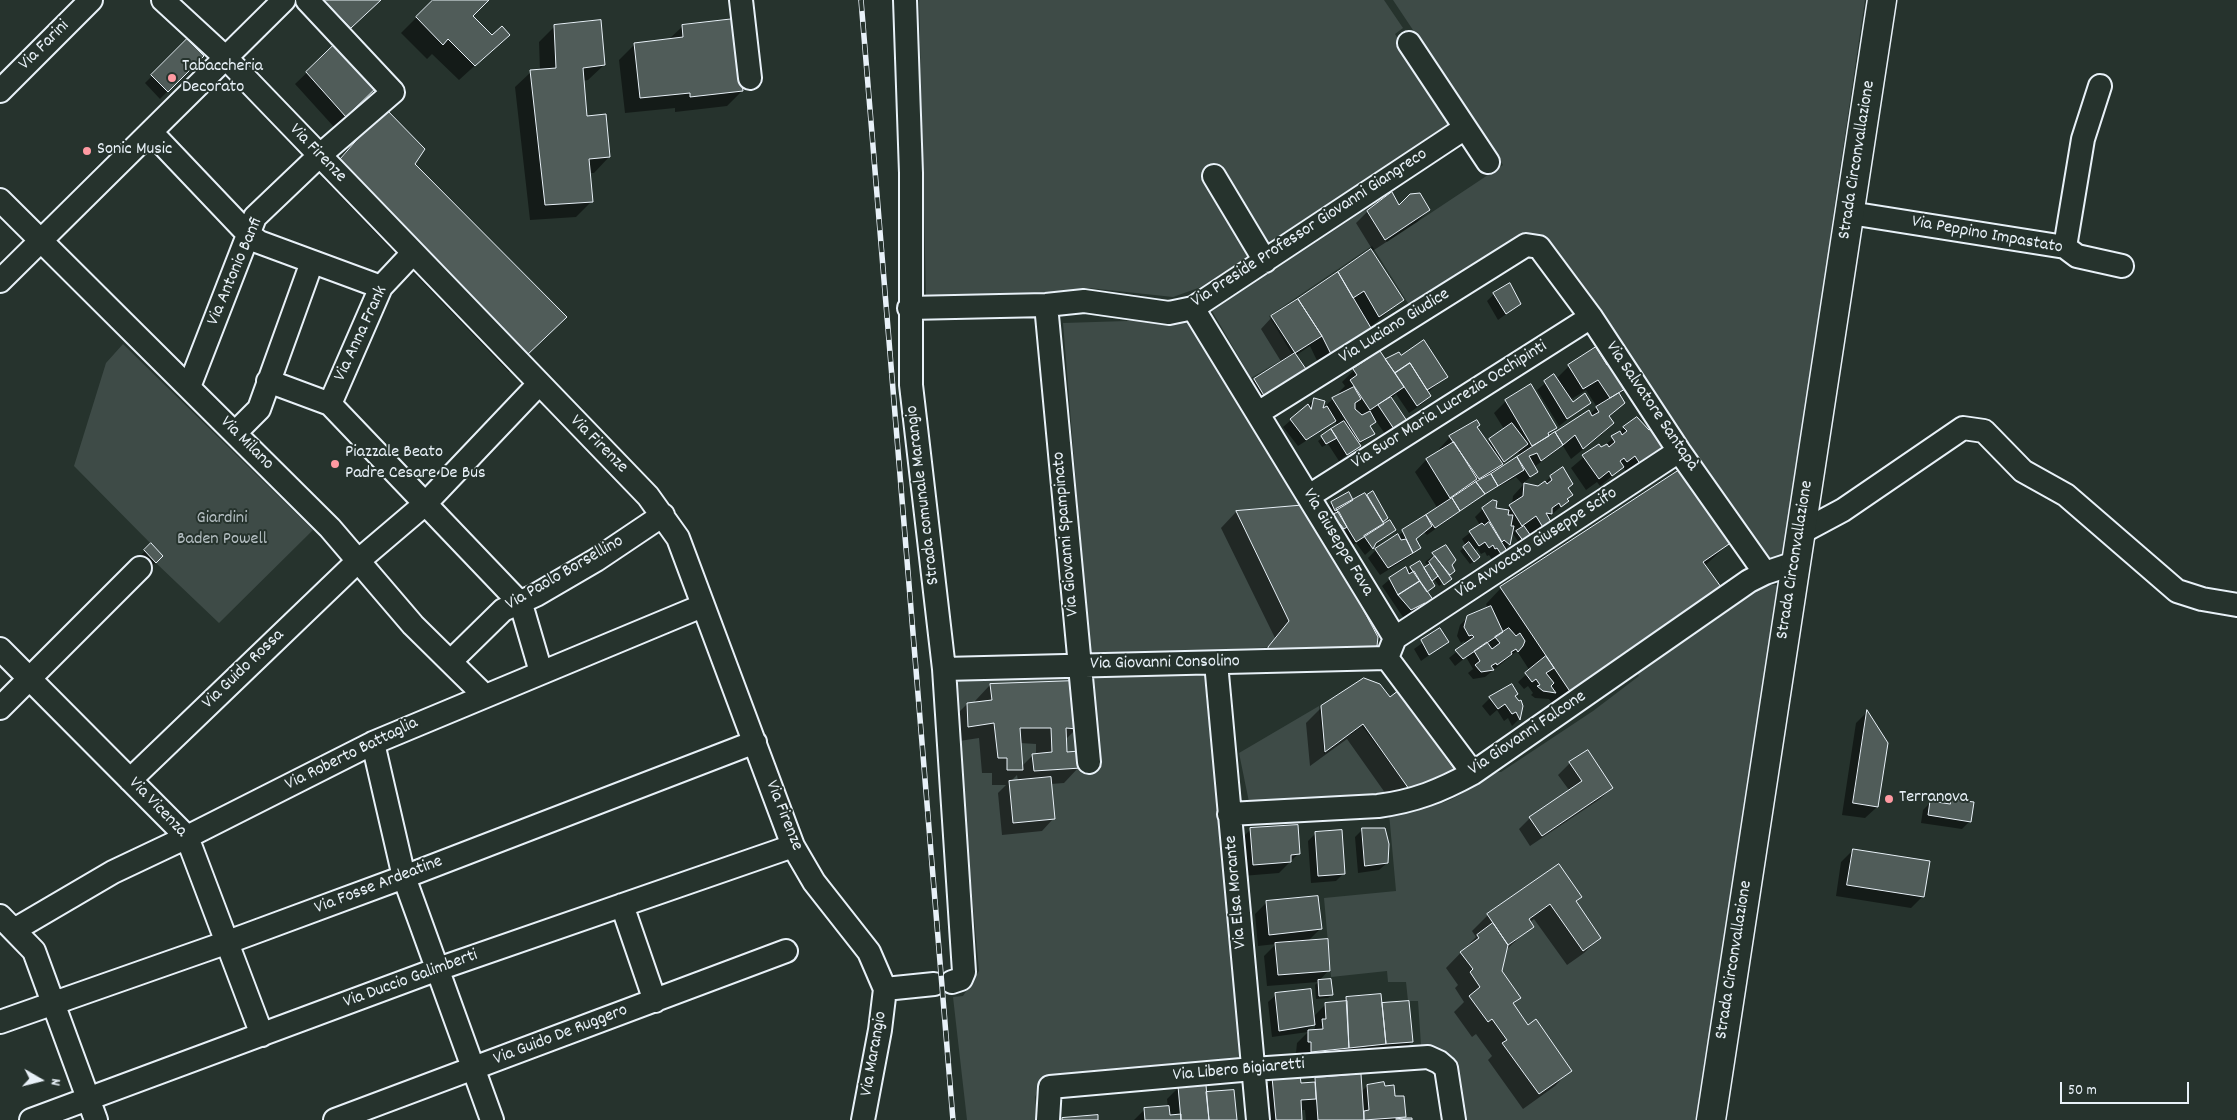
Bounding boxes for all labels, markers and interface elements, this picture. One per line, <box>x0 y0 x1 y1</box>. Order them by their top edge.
street label: Via Farini <box>15 16 75 76</box>
place label: Tabaccheria Decorato <box>182 57 263 100</box>
marker: Tabaccheria Decorato <box>166 72 178 84</box>
street label: Strada Circonvallazione <box>1835 79 1881 241</box>
street label: Via Firenze <box>284 120 350 188</box>
place label: Sonic Music <box>97 140 172 162</box>
marker: Sonic Music <box>81 145 93 157</box>
street label: Via Preside Professor Giovanni Giangreco <box>1188 145 1432 313</box>
street label: Via Peppino Impastato <box>1910 212 2064 260</box>
street label: Via Antonio Banfi <box>204 215 268 329</box>
street label: Via Anna Frank <box>331 283 393 385</box>
street label: Via Luciano Giudice <box>1336 284 1454 370</box>
street label: Via Suor Maria Lucrezia Occhipinti <box>1348 337 1552 475</box>
street label: Via Salvatore Santapà <box>1600 338 1702 476</box>
street label: Strada comunale Marangio <box>902 404 946 586</box>
street label: Via Firenze <box>564 411 632 479</box>
street label: Via Milano <box>215 413 277 475</box>
place label: Piazzale Beato Padre Cesare De Bus <box>345 443 486 486</box>
street label: Via Giovanni Spampinato <box>1049 451 1085 617</box>
marker: Piazzale Beato Padre Cesare De Bus <box>329 458 341 470</box>
street label: Strada Circonvallazione <box>1773 479 1819 641</box>
street label: Via Avvocato Giuseppe Scifo <box>1452 483 1622 605</box>
street label: Via Giuseppe Fava <box>1297 485 1377 601</box>
park label: Giardini Baden Powell <box>177 509 267 552</box>
street label: Via Paolo Borsellino <box>502 532 628 616</box>
street label: Via Guido Rossa <box>199 626 289 714</box>
street label: Via Giovanni Consolino <box>1090 652 1240 676</box>
street label: Via Giovanni Falcone <box>1465 687 1591 781</box>
street label: Via Roberto Battaglia <box>282 713 422 797</box>
street label: Via Vicenza <box>123 773 191 843</box>
street label: Via Firenze <box>759 778 807 854</box>
place label: Terranova <box>1899 788 1968 810</box>
marker: Terranova <box>1883 793 1895 805</box>
street label: Via Elsa Morante <box>1221 834 1253 950</box>
street label: Via Fosse Ardeatine <box>312 852 446 920</box>
street label: Strada Circonvallazione <box>1712 879 1758 1041</box>
street label: Via Duccio Galimberti <box>341 946 481 1014</box>
street label: Via Guido De Ruggero <box>491 1001 631 1071</box>
street label: Via Marangio <box>857 1010 893 1098</box>
street label: Via Libero Bigiaretti <box>1172 1054 1306 1088</box>
north arrow <box>15 1055 65 1105</box>
scale bar <box>2062 1072 2191 1104</box>
text: N <box>44 1077 65 1087</box>
text: 50 m <box>2068 1080 2097 1102</box>

